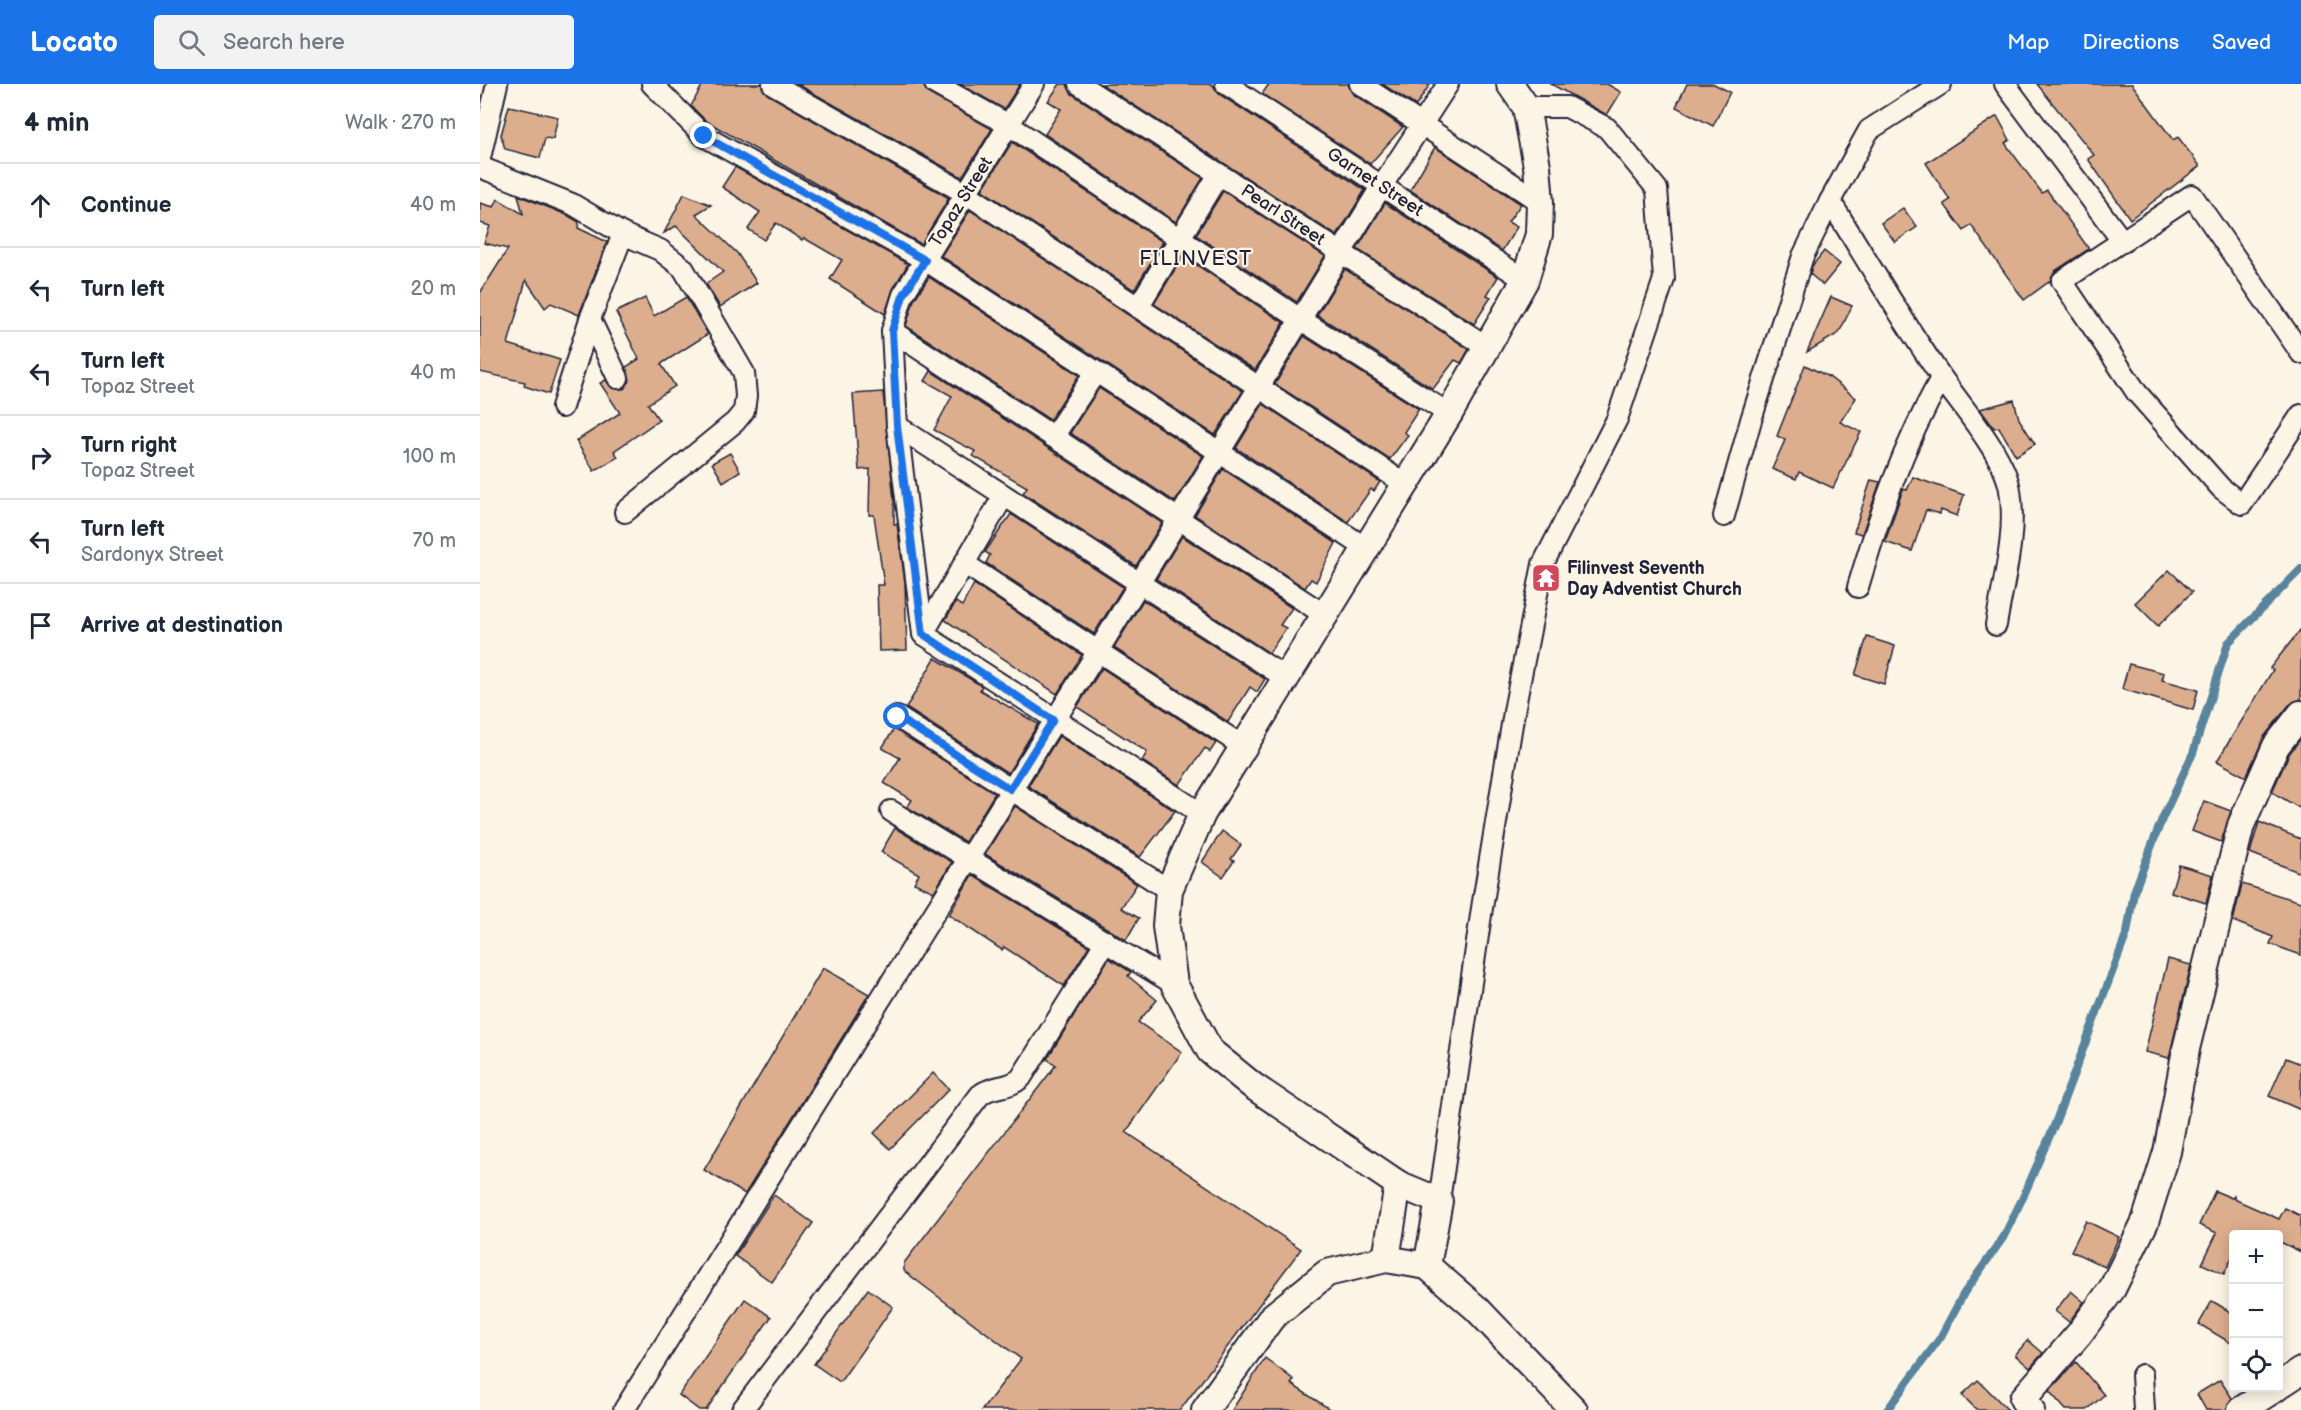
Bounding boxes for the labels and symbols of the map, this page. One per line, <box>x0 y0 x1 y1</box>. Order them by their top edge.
route end <box>690 122 716 148</box>
street label: Garnet Street <box>1323 143 1427 221</box>
street label: Topaz Street <box>925 153 997 251</box>
street label: Pearl Street <box>1237 180 1329 250</box>
district label: FILINVEST <box>1139 247 1253 271</box>
place label: Filinvest Seventh Day Adventist Church <box>1567 558 1742 600</box>
temple icon: Filinvest Seventh Day Adventist Church <box>1530 562 1562 594</box>
route start <box>883 703 909 729</box>

